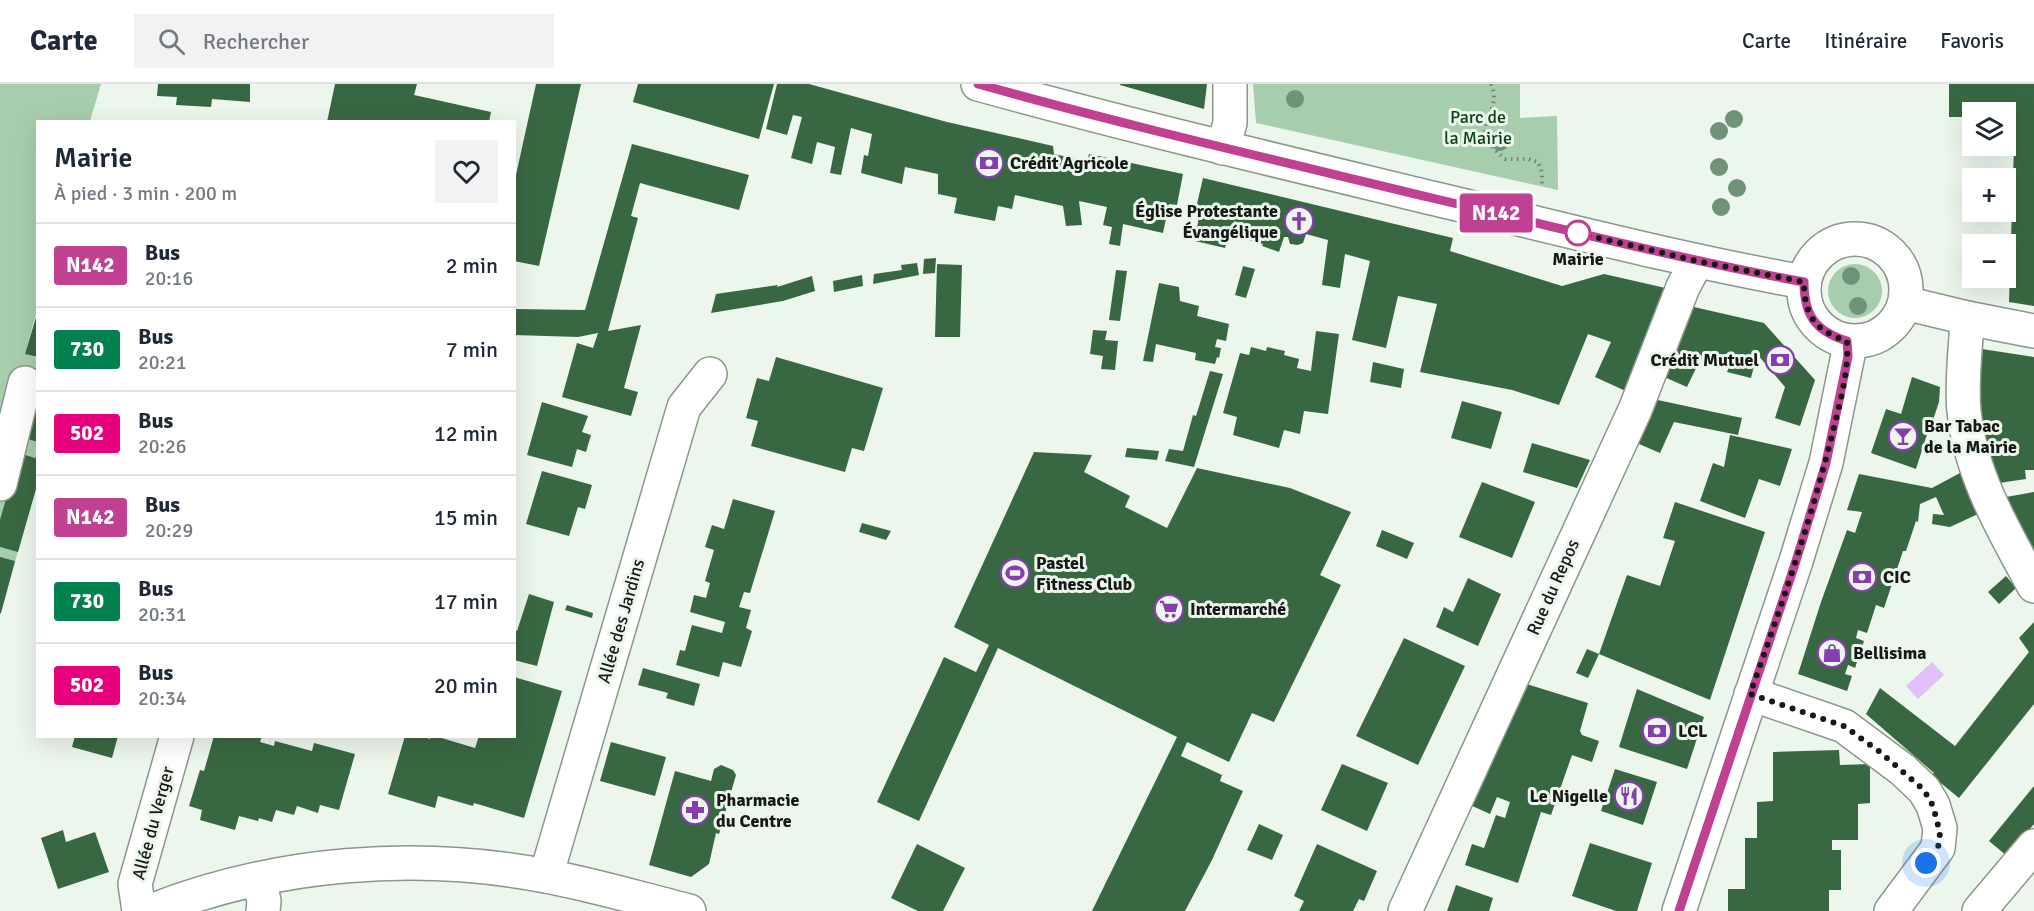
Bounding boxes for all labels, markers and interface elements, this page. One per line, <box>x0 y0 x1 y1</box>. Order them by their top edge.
search box <box>134 14 554 68</box>
text: Carte <box>30 24 98 58</box>
icon: search <box>155 25 188 58</box>
text: Rechercher <box>203 28 309 55</box>
text: Carte <box>1742 28 1791 54</box>
text: Itinéraire <box>1824 28 1907 54</box>
text: Favoris <box>1940 28 2004 54</box>
map controls <box>1962 102 2016 288</box>
button: layers <box>1962 102 2016 156</box>
park label: Parc de la Mairie <box>1444 106 1512 149</box>
button: heart <box>435 140 498 203</box>
text: Mairie <box>54 141 133 175</box>
bank icon: Crédit Agricole <box>973 147 1005 179</box>
place label: Crédit Agricole <box>1010 152 1129 174</box>
button: + <box>1962 168 2016 222</box>
text: À pied · 3 min · 200 m <box>54 181 237 206</box>
line badge: N142 <box>1454 194 1538 232</box>
place label: Église Protestante Évangélique <box>1135 200 1278 243</box>
text: N142 <box>1472 200 1520 226</box>
church icon: Église Protestante Évangélique <box>1283 205 1315 237</box>
marker: Mairie <box>1565 220 1591 246</box>
button: − <box>1962 234 2016 288</box>
text: Bus <box>145 239 180 266</box>
place label: Mairie <box>1552 248 1604 270</box>
text: N142 <box>66 252 115 278</box>
text: 2 min <box>446 252 498 279</box>
text: 20:16 <box>145 266 193 291</box>
text: Bus <box>138 323 173 350</box>
text: 730 <box>70 336 104 362</box>
text: 7 min <box>446 336 498 363</box>
bank icon: Crédit Mutuel <box>1764 344 1796 376</box>
place label: Crédit Mutuel <box>1650 349 1759 371</box>
text: 20:21 <box>138 350 187 375</box>
text: Bus <box>138 407 173 434</box>
place label: Bar Tabac de la Mairie <box>1924 415 2017 458</box>
text: 502 <box>70 420 104 446</box>
text: 12 min <box>434 420 498 447</box>
bar icon: Bar Tabac de la Mairie <box>1887 420 1919 452</box>
text: 20:26 <box>138 434 187 459</box>
text: Bus <box>145 491 180 518</box>
text: N142 <box>66 504 115 530</box>
text: 15 min <box>434 504 498 531</box>
text: 20:29 <box>145 518 193 543</box>
street label: Rue du Repos <box>1522 535 1584 638</box>
place label: Pastel Fitness Club <box>1036 552 1133 595</box>
street label: Allée des Jardins <box>593 556 649 686</box>
sports icon: Pastel Fitness Club <box>999 557 1031 589</box>
bank icon: CIC <box>1846 561 1878 593</box>
place label: CIC <box>1883 566 1911 588</box>
text: Bus <box>138 575 173 602</box>
text: 730 <box>70 588 104 614</box>
text: 17 min <box>434 588 498 615</box>
supermarket icon: Intermarché <box>1153 593 1185 625</box>
place label: Intermarché <box>1190 598 1286 620</box>
text: 20:31 <box>138 602 187 627</box>
shop icon: Bellisima <box>1816 637 1848 669</box>
place label: Bellisima <box>1853 642 1926 664</box>
text: Bus <box>138 659 173 686</box>
text: 502 <box>70 672 104 698</box>
text: 20 min <box>434 672 498 699</box>
text: 20:34 <box>138 686 187 711</box>
bank icon: LCL <box>1641 715 1673 747</box>
place label: LCL <box>1678 720 1708 742</box>
street label: Allée du Verger <box>127 764 179 882</box>
restaurant icon: Le Nigelle <box>1613 780 1645 812</box>
place label: Le Nigelle <box>1530 785 1608 807</box>
place label: Pharmacie du Centre <box>716 789 800 832</box>
pharmacy icon: Pharmacie du Centre <box>679 794 711 826</box>
your location <box>1911 848 1941 878</box>

